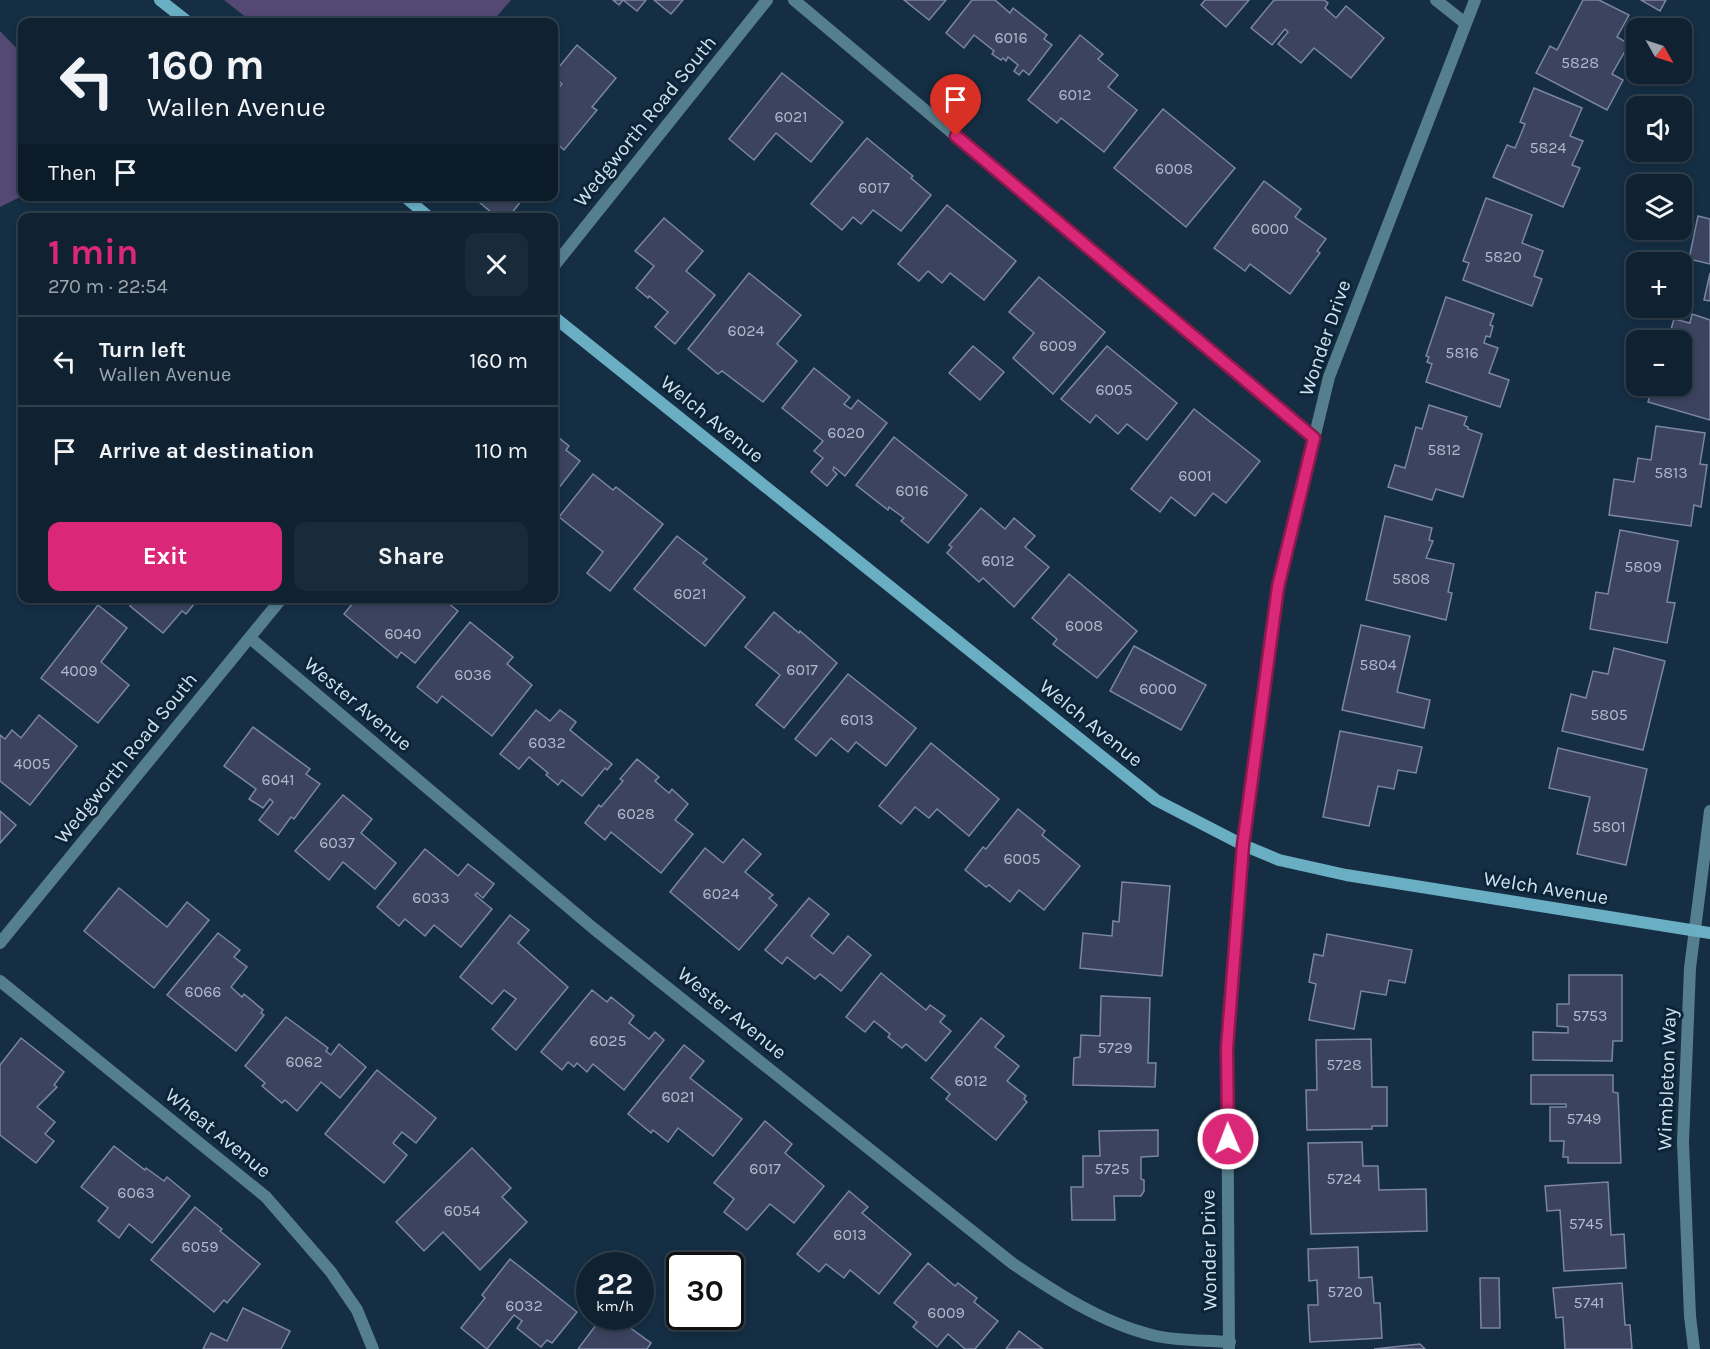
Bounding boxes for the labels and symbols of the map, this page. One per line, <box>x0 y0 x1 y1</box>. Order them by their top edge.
north arrow <box>1626 18 1692 84</box>
house number: 6016 <box>994 28 1028 47</box>
street label: Wedgworth Road South <box>569 31 721 211</box>
house number: 5828 <box>1561 53 1599 72</box>
pin <box>930 74 981 136</box>
house number: 6012 <box>1058 85 1092 104</box>
house number: 6021 <box>774 107 808 126</box>
house number: 5824 <box>1529 138 1567 157</box>
house number: 6008 <box>1155 159 1193 178</box>
house number: 6017 <box>858 178 890 197</box>
house number: 6000 <box>1251 219 1289 238</box>
house number: 5820 <box>1484 247 1522 266</box>
street label: Wonder Drive <box>1294 277 1356 399</box>
house number: 6024 <box>728 321 764 340</box>
house number: 6009 <box>1039 336 1077 355</box>
house number: 5816 <box>1445 343 1479 362</box>
street label: Welch Avenue <box>656 370 768 468</box>
house number: 6005 <box>1095 380 1133 399</box>
house number: 6020 <box>827 423 865 442</box>
house number: 5812 <box>1427 440 1461 459</box>
house number: 5813 <box>1654 463 1688 482</box>
house number: 6001 <box>1178 466 1212 485</box>
house number: 6016 <box>895 481 929 500</box>
house number: 6012 <box>981 551 1015 570</box>
house number: 5809 <box>1624 557 1662 576</box>
house number: 5808 <box>1392 569 1430 588</box>
house number: 6021 <box>673 584 707 603</box>
house number: 6008 <box>1065 616 1103 635</box>
house number: 6040 <box>384 624 422 643</box>
street label: Wester Avenue <box>299 652 417 756</box>
house number: 5804 <box>1359 655 1397 674</box>
house number: 6017 <box>786 660 818 679</box>
house number: 4009 <box>60 661 98 680</box>
house number: 6036 <box>454 665 492 684</box>
street label: Wedgworth Road South <box>50 668 202 848</box>
street label: Welch Avenue <box>1035 674 1147 772</box>
house number: 6000 <box>1139 679 1177 698</box>
house number: 5805 <box>1590 705 1628 724</box>
house number: 6013 <box>840 710 874 729</box>
house number: 6032 <box>528 733 566 752</box>
house number: 4005 <box>14 754 50 773</box>
house number: 6041 <box>262 770 294 789</box>
house number: 6028 <box>617 804 655 823</box>
house number: 5801 <box>1592 817 1626 836</box>
house number: 6037 <box>319 833 355 852</box>
house number: 6005 <box>1003 849 1041 868</box>
street label: Welch Avenue <box>1482 867 1610 909</box>
house number: 6024 <box>703 884 739 903</box>
house number: 6033 <box>412 888 450 907</box>
street label: Wester Avenue <box>673 962 791 1064</box>
house number: 6066 <box>185 982 221 1001</box>
house number: 5753 <box>1572 1006 1608 1025</box>
street label: Wimbleton Way <box>1653 1007 1681 1151</box>
house number: 6025 <box>590 1031 626 1050</box>
house number: 5729 <box>1097 1038 1133 1057</box>
house number: 6062 <box>285 1052 323 1071</box>
house number: 5728 <box>1326 1055 1362 1074</box>
house number: 6012 <box>954 1071 988 1090</box>
street label: Wheat Avenue <box>161 1083 275 1183</box>
house number: 6021 <box>661 1087 695 1106</box>
position arrow <box>1196 1107 1260 1171</box>
house number: 5749 <box>1567 1109 1601 1128</box>
house number: 6017 <box>749 1159 781 1178</box>
house number: 5725 <box>1095 1159 1129 1178</box>
house number: 5724 <box>1327 1169 1361 1188</box>
house number: 6063 <box>117 1183 155 1202</box>
street label: Wonder Drive <box>1196 1189 1222 1311</box>
house number: 6054 <box>444 1201 480 1220</box>
house number: 5745 <box>1569 1214 1603 1233</box>
house number: 6013 <box>833 1225 867 1244</box>
house number: 6059 <box>182 1237 218 1256</box>
speed limit sign: 30 <box>666 1252 744 1330</box>
house number: 5720 <box>1327 1282 1363 1301</box>
house number: 5741 <box>1574 1293 1604 1312</box>
house number: 6032 <box>505 1296 543 1315</box>
house number: 6009 <box>927 1303 965 1322</box>

